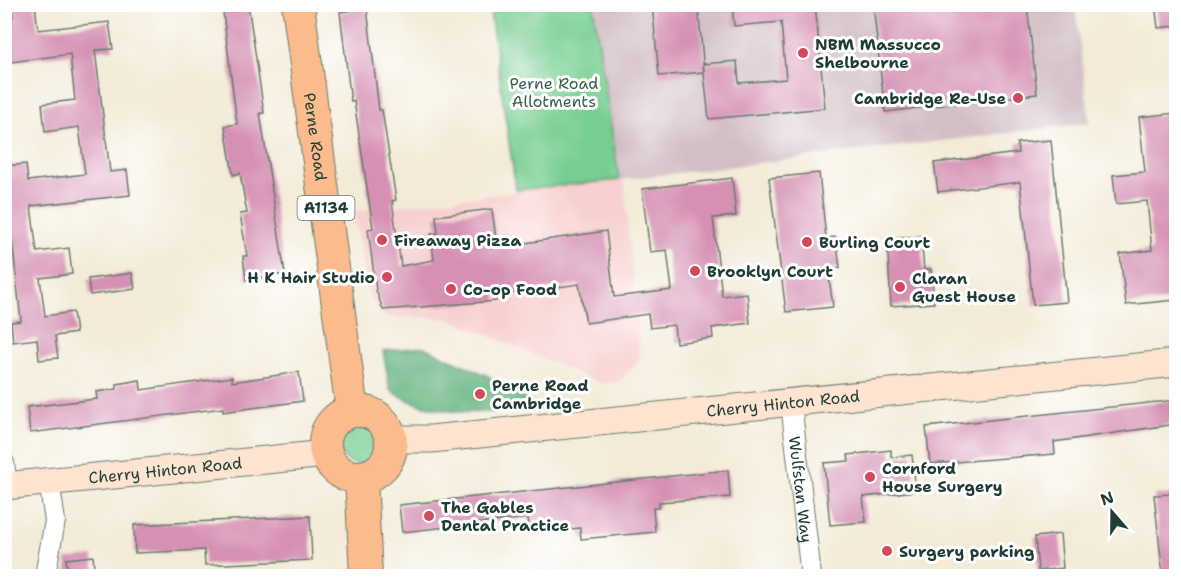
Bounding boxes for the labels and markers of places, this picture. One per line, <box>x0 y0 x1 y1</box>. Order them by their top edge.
place label: NBM Massucco Shelbourne <box>815 34 941 73</box>
marker: NBM Massucco Shelbourne <box>796 46 810 60</box>
place label: Cambridge Re-Use <box>854 88 1006 109</box>
marker: Cambridge Re-Use <box>1011 91 1025 105</box>
place label: Fireaway Pizza <box>394 230 522 251</box>
place label: Burling Court <box>819 232 930 253</box>
marker: Fireaway Pizza <box>375 233 389 247</box>
marker: Burling Court <box>800 235 814 249</box>
place label: Brooklyn Court <box>707 261 833 282</box>
marker: Brooklyn Court <box>688 264 702 278</box>
place label: H K Hair Studio <box>247 267 375 288</box>
place label: Claran Guest House <box>912 268 1016 307</box>
marker: H K Hair Studio <box>380 270 394 284</box>
place label: Co-op Food <box>463 279 557 300</box>
marker: Claran Guest House <box>893 280 907 294</box>
marker: Co-op Food <box>444 282 458 296</box>
place label: Perne Road Cambridge <box>492 375 589 414</box>
marker: Perne Road Cambridge <box>473 387 487 401</box>
place label: Cornford House Surgery <box>882 458 1003 497</box>
marker: Cornford House Surgery <box>863 470 877 484</box>
place label: The Gables Dental Practice <box>441 497 570 536</box>
marker: The Gables Dental Practice <box>422 509 436 523</box>
place label: Surgery parking <box>899 541 1035 562</box>
marker: Surgery parking <box>880 544 894 558</box>

